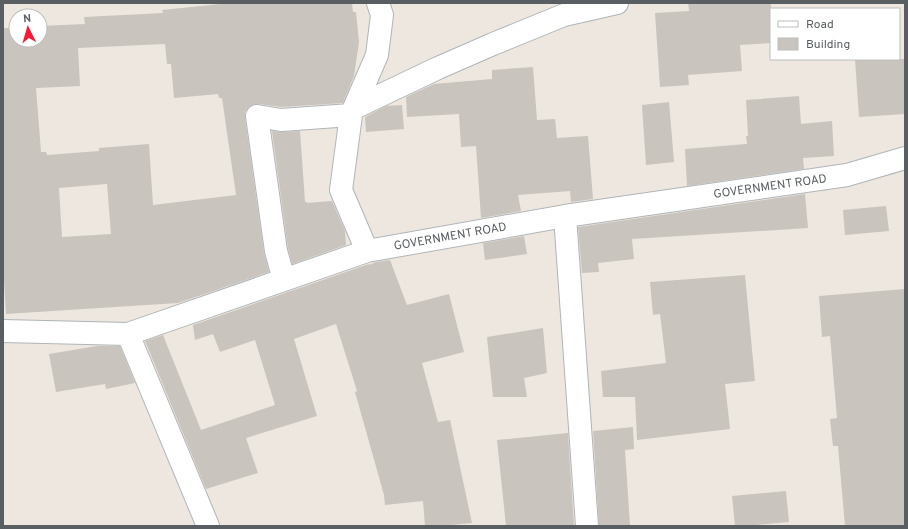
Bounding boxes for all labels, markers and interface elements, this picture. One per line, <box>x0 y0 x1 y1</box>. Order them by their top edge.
north arrow <box>8 8 48 48</box>
legend <box>770 8 900 60</box>
text: N <box>23 12 32 26</box>
text: Road <box>806 17 834 33</box>
text: Building <box>806 37 850 53</box>
street label: GOVERNMENT ROAD <box>712 171 828 203</box>
street label: GOVERNMENT ROAD <box>392 219 508 255</box>

